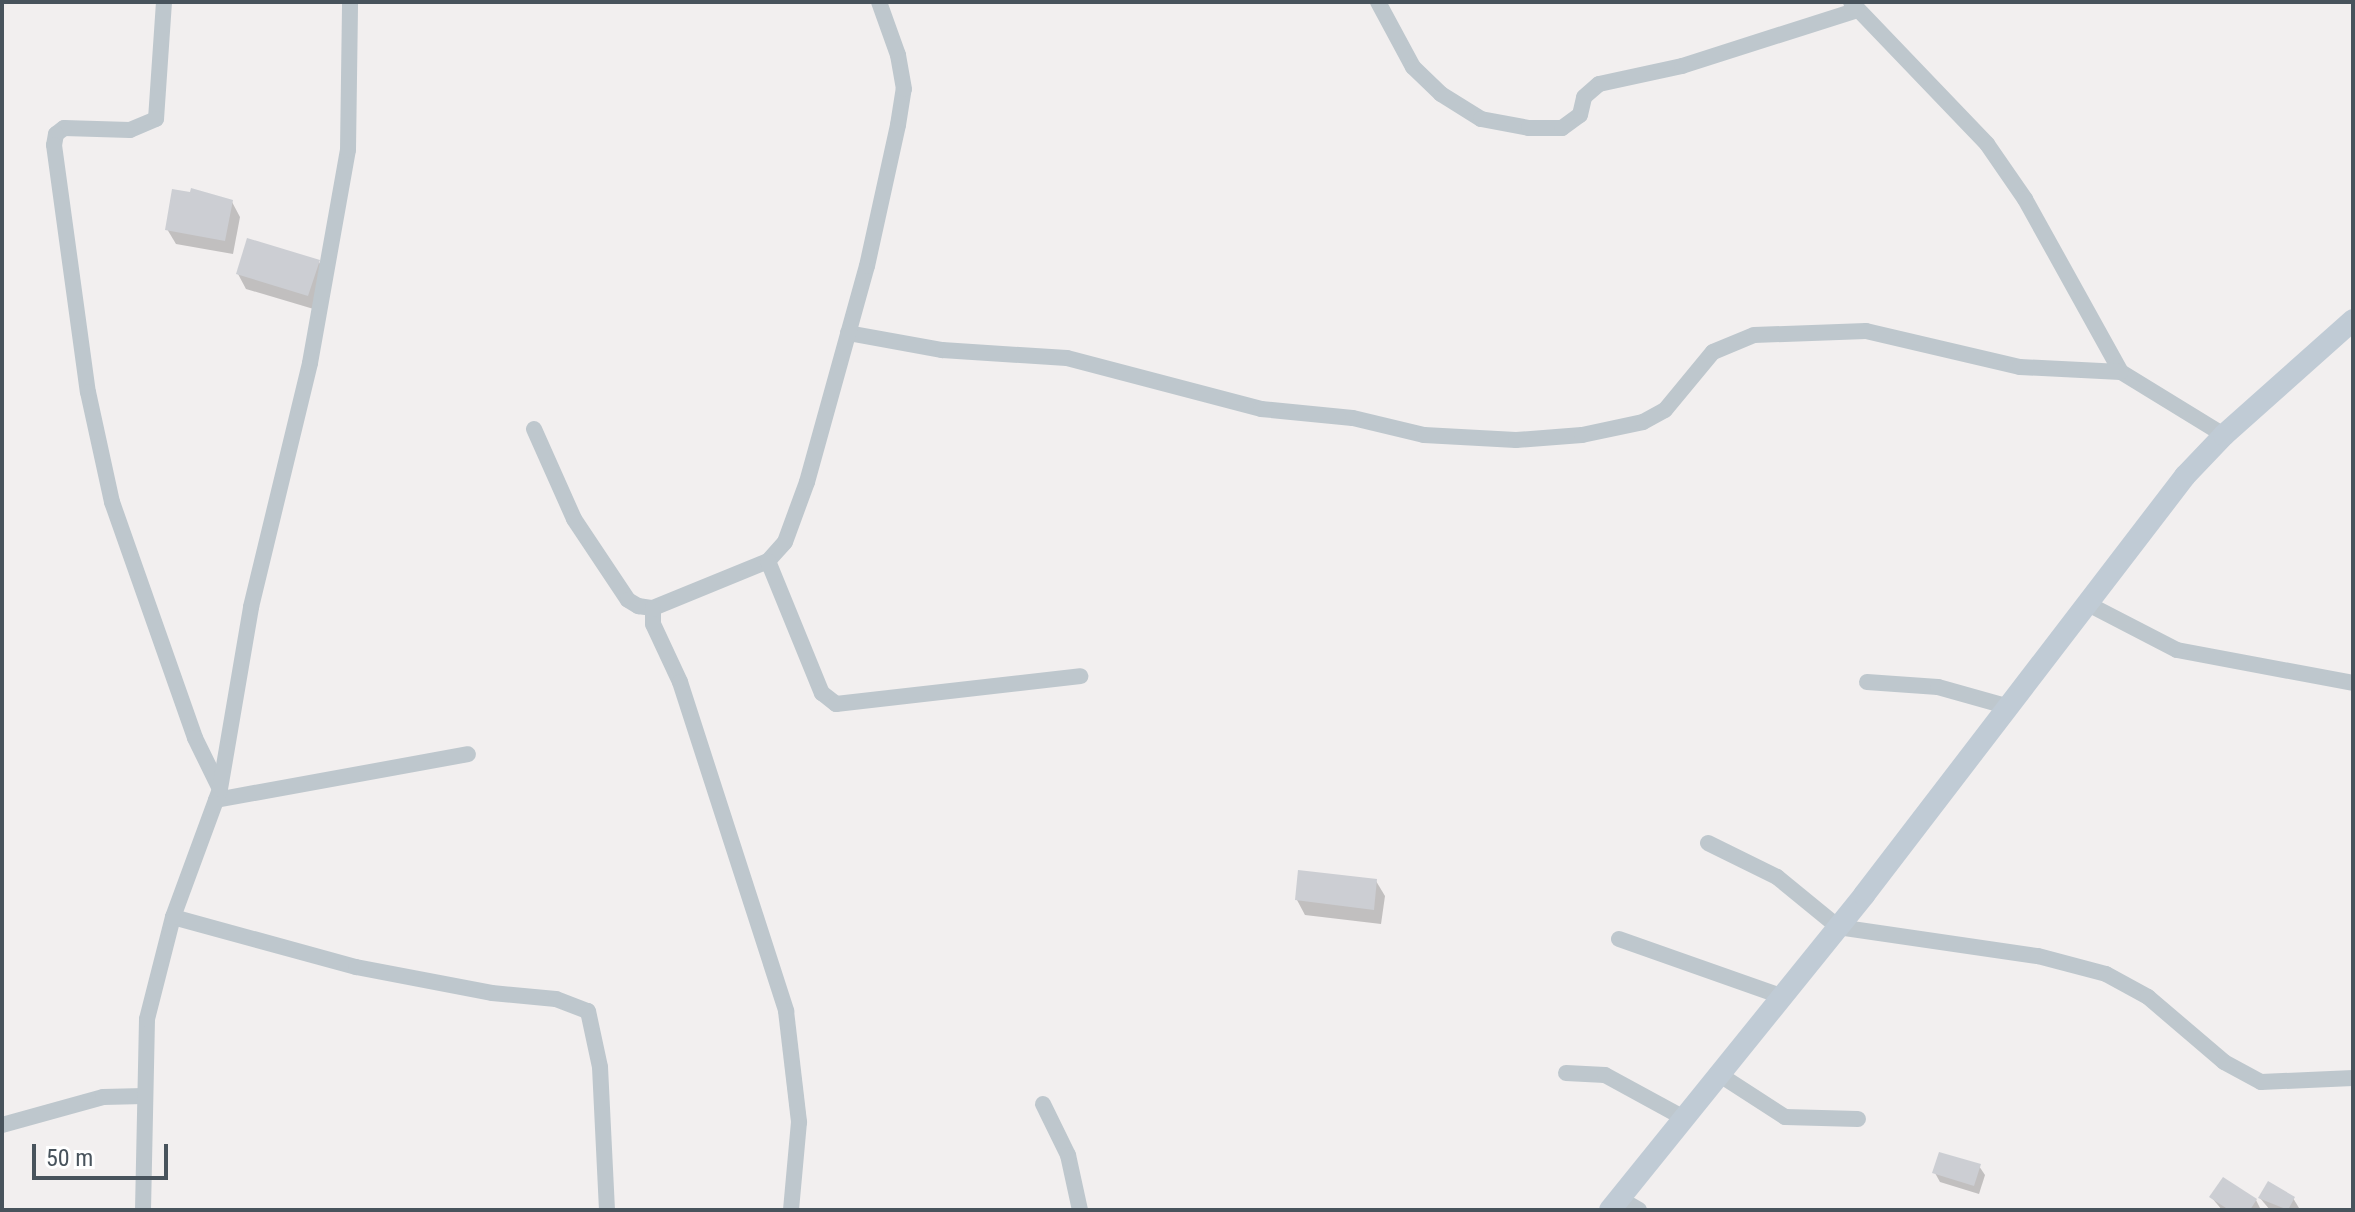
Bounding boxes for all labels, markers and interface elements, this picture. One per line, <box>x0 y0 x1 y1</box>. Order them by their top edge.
scale bar <box>36 1128 172 1178</box>
text: 50 m <box>46 1144 93 1172</box>

